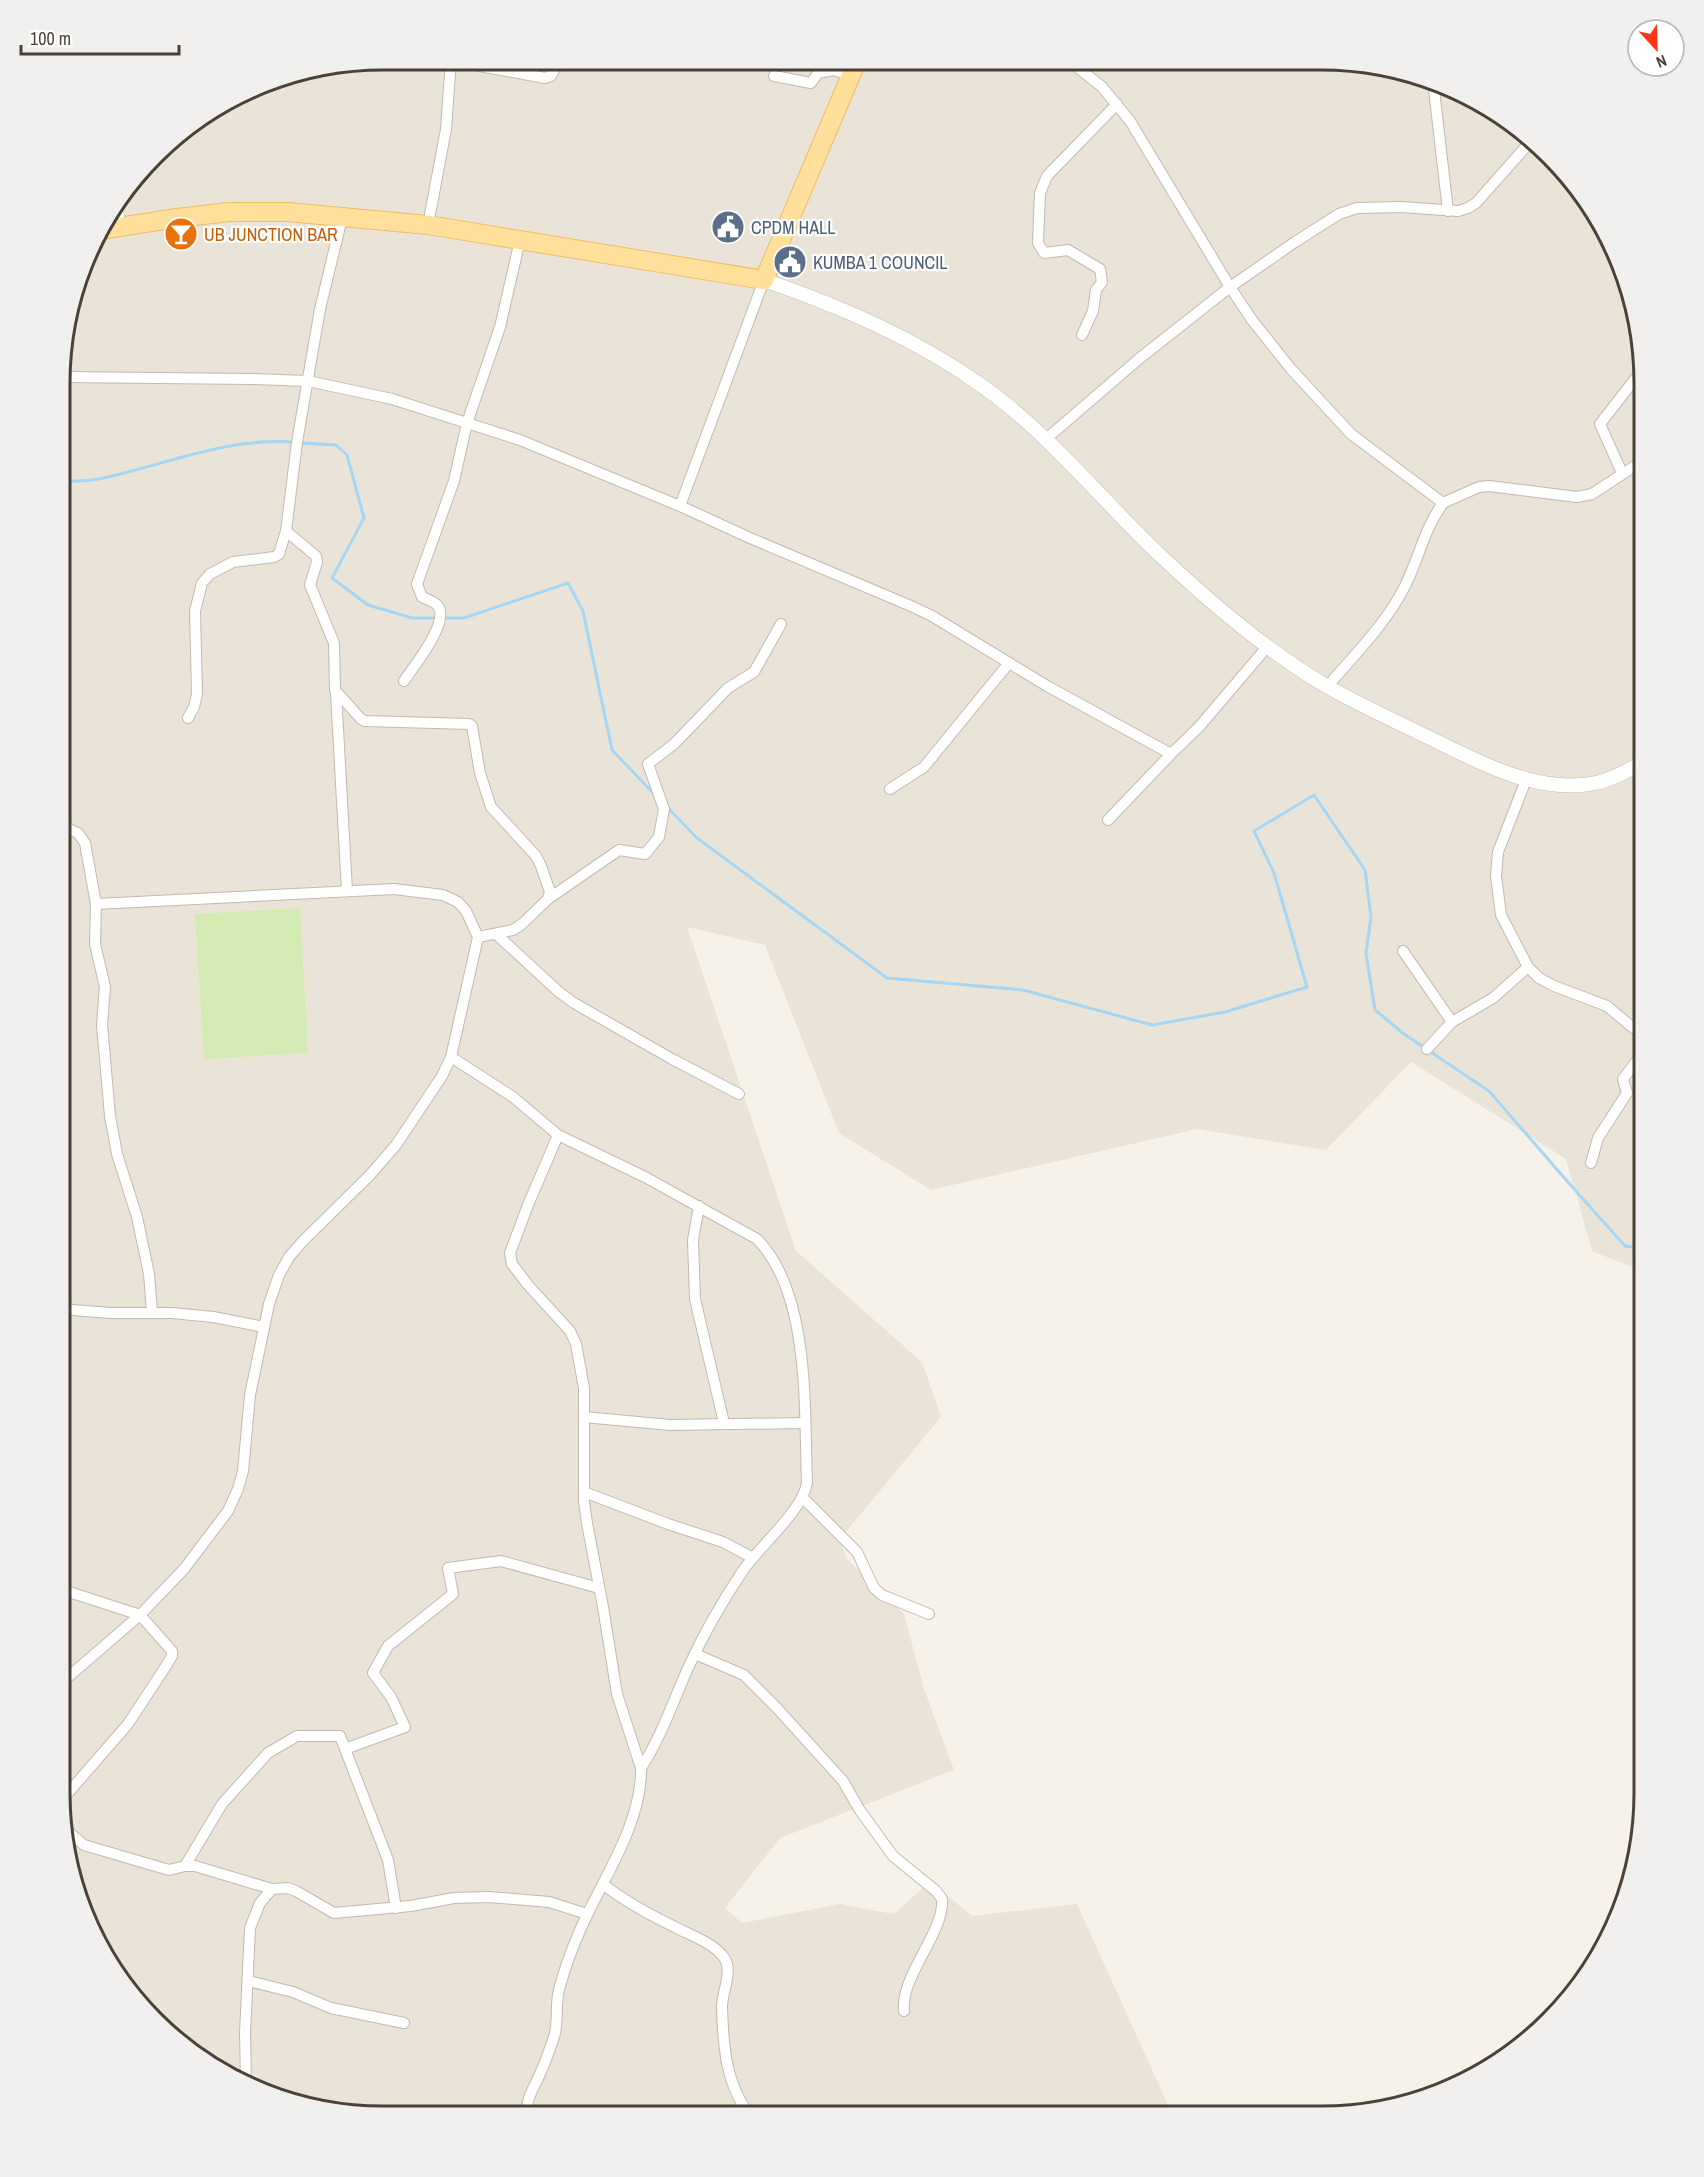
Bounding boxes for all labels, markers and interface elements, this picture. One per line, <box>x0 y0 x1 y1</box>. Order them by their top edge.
scale bar <box>21 18 178 56</box>
north arrow <box>1626 18 1686 78</box>
text: 100 m <box>30 26 71 51</box>
text: N <box>1653 50 1670 74</box>
public building icon: CPDM HALL <box>710 209 746 245</box>
place label: CPDM HALL <box>751 215 835 240</box>
bar icon: UB JUNCTION BAR <box>163 216 199 252</box>
place label: UB JUNCTION BAR <box>204 222 338 247</box>
public building icon: KUMBA 1 COUNCIL <box>772 244 808 280</box>
place label: KUMBA 1 COUNCIL <box>813 250 948 275</box>

